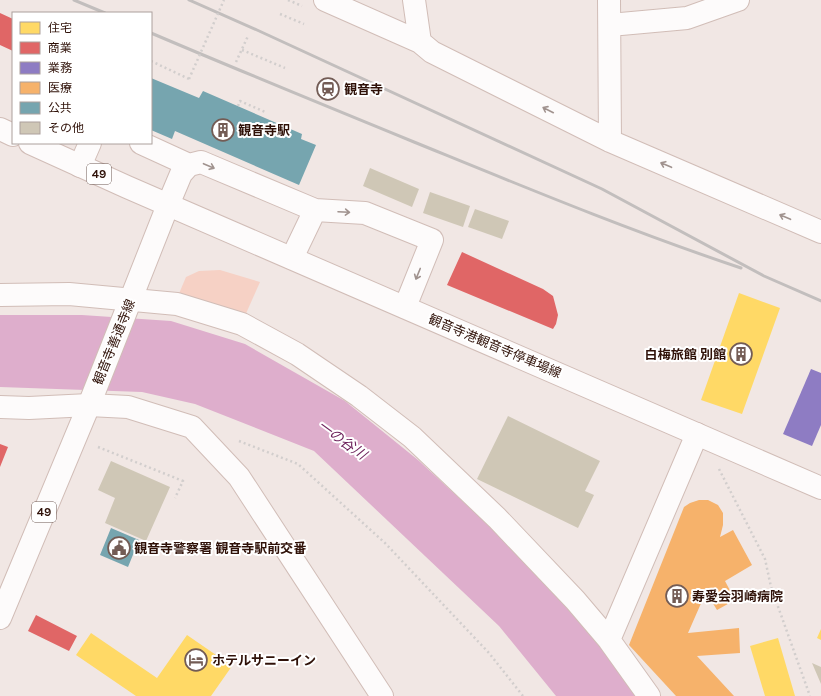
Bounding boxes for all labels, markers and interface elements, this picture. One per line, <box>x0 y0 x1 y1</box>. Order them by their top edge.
legend <box>12 12 152 144</box>
text: 住宅 <box>48 21 72 35</box>
text: 商業 <box>48 41 72 55</box>
text: 業務 <box>48 61 72 75</box>
station icon: 観音寺 <box>315 76 341 102</box>
text: 医療 <box>48 81 72 95</box>
place label: 観音寺 <box>344 82 383 97</box>
text: 公共 <box>48 101 72 115</box>
one-way arrow <box>542 106 554 113</box>
building icon: 観音寺駅 <box>210 117 236 143</box>
text: その他 <box>48 121 84 135</box>
place label: 観音寺駅 <box>238 123 290 138</box>
one-way arrow <box>660 161 672 168</box>
one-way arrow <box>203 162 215 170</box>
road number: 49 <box>87 164 111 184</box>
one-way arrow <box>337 208 350 215</box>
one-way arrow <box>780 212 792 220</box>
one-way arrow <box>414 268 422 280</box>
street label: 観音寺善通寺線 <box>90 297 138 387</box>
street label: 観音寺港観音寺停車場線 <box>426 311 564 381</box>
building icon: 白梅旅館 別館 <box>728 341 754 367</box>
place label: 白梅旅館 別館 <box>645 347 726 362</box>
water label: 一の谷川 <box>314 417 371 465</box>
road number: 49 <box>32 502 56 522</box>
public building icon: 観音寺警察署 観音寺駅前交番 <box>106 535 132 561</box>
place label: 観音寺警察署 観音寺駅前交番 <box>134 541 306 556</box>
building icon: 寿愛会羽崎病院 <box>664 583 690 609</box>
place label: 寿愛会羽崎病院 <box>692 589 783 604</box>
hotel icon: ホテルサニーイン <box>183 647 209 673</box>
place label: ホテルサニーイン <box>212 653 316 668</box>

